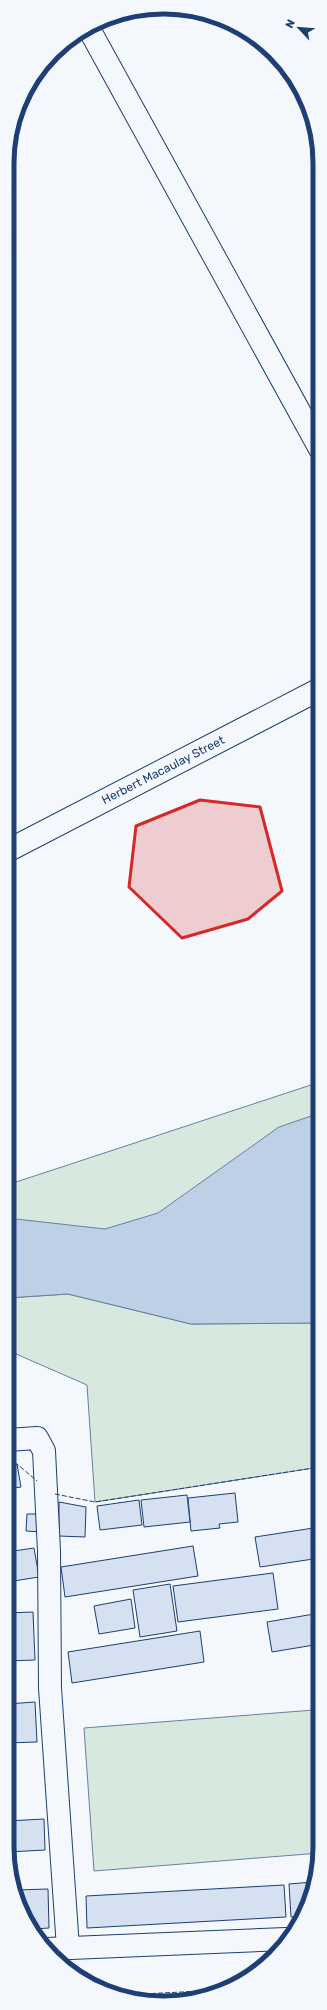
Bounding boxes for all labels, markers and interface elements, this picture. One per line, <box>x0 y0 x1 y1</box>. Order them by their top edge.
north arrow <box>279 8 319 48</box>
text: N <box>283 17 298 30</box>
street label: Herbert Macaulay Street <box>99 733 227 807</box>

